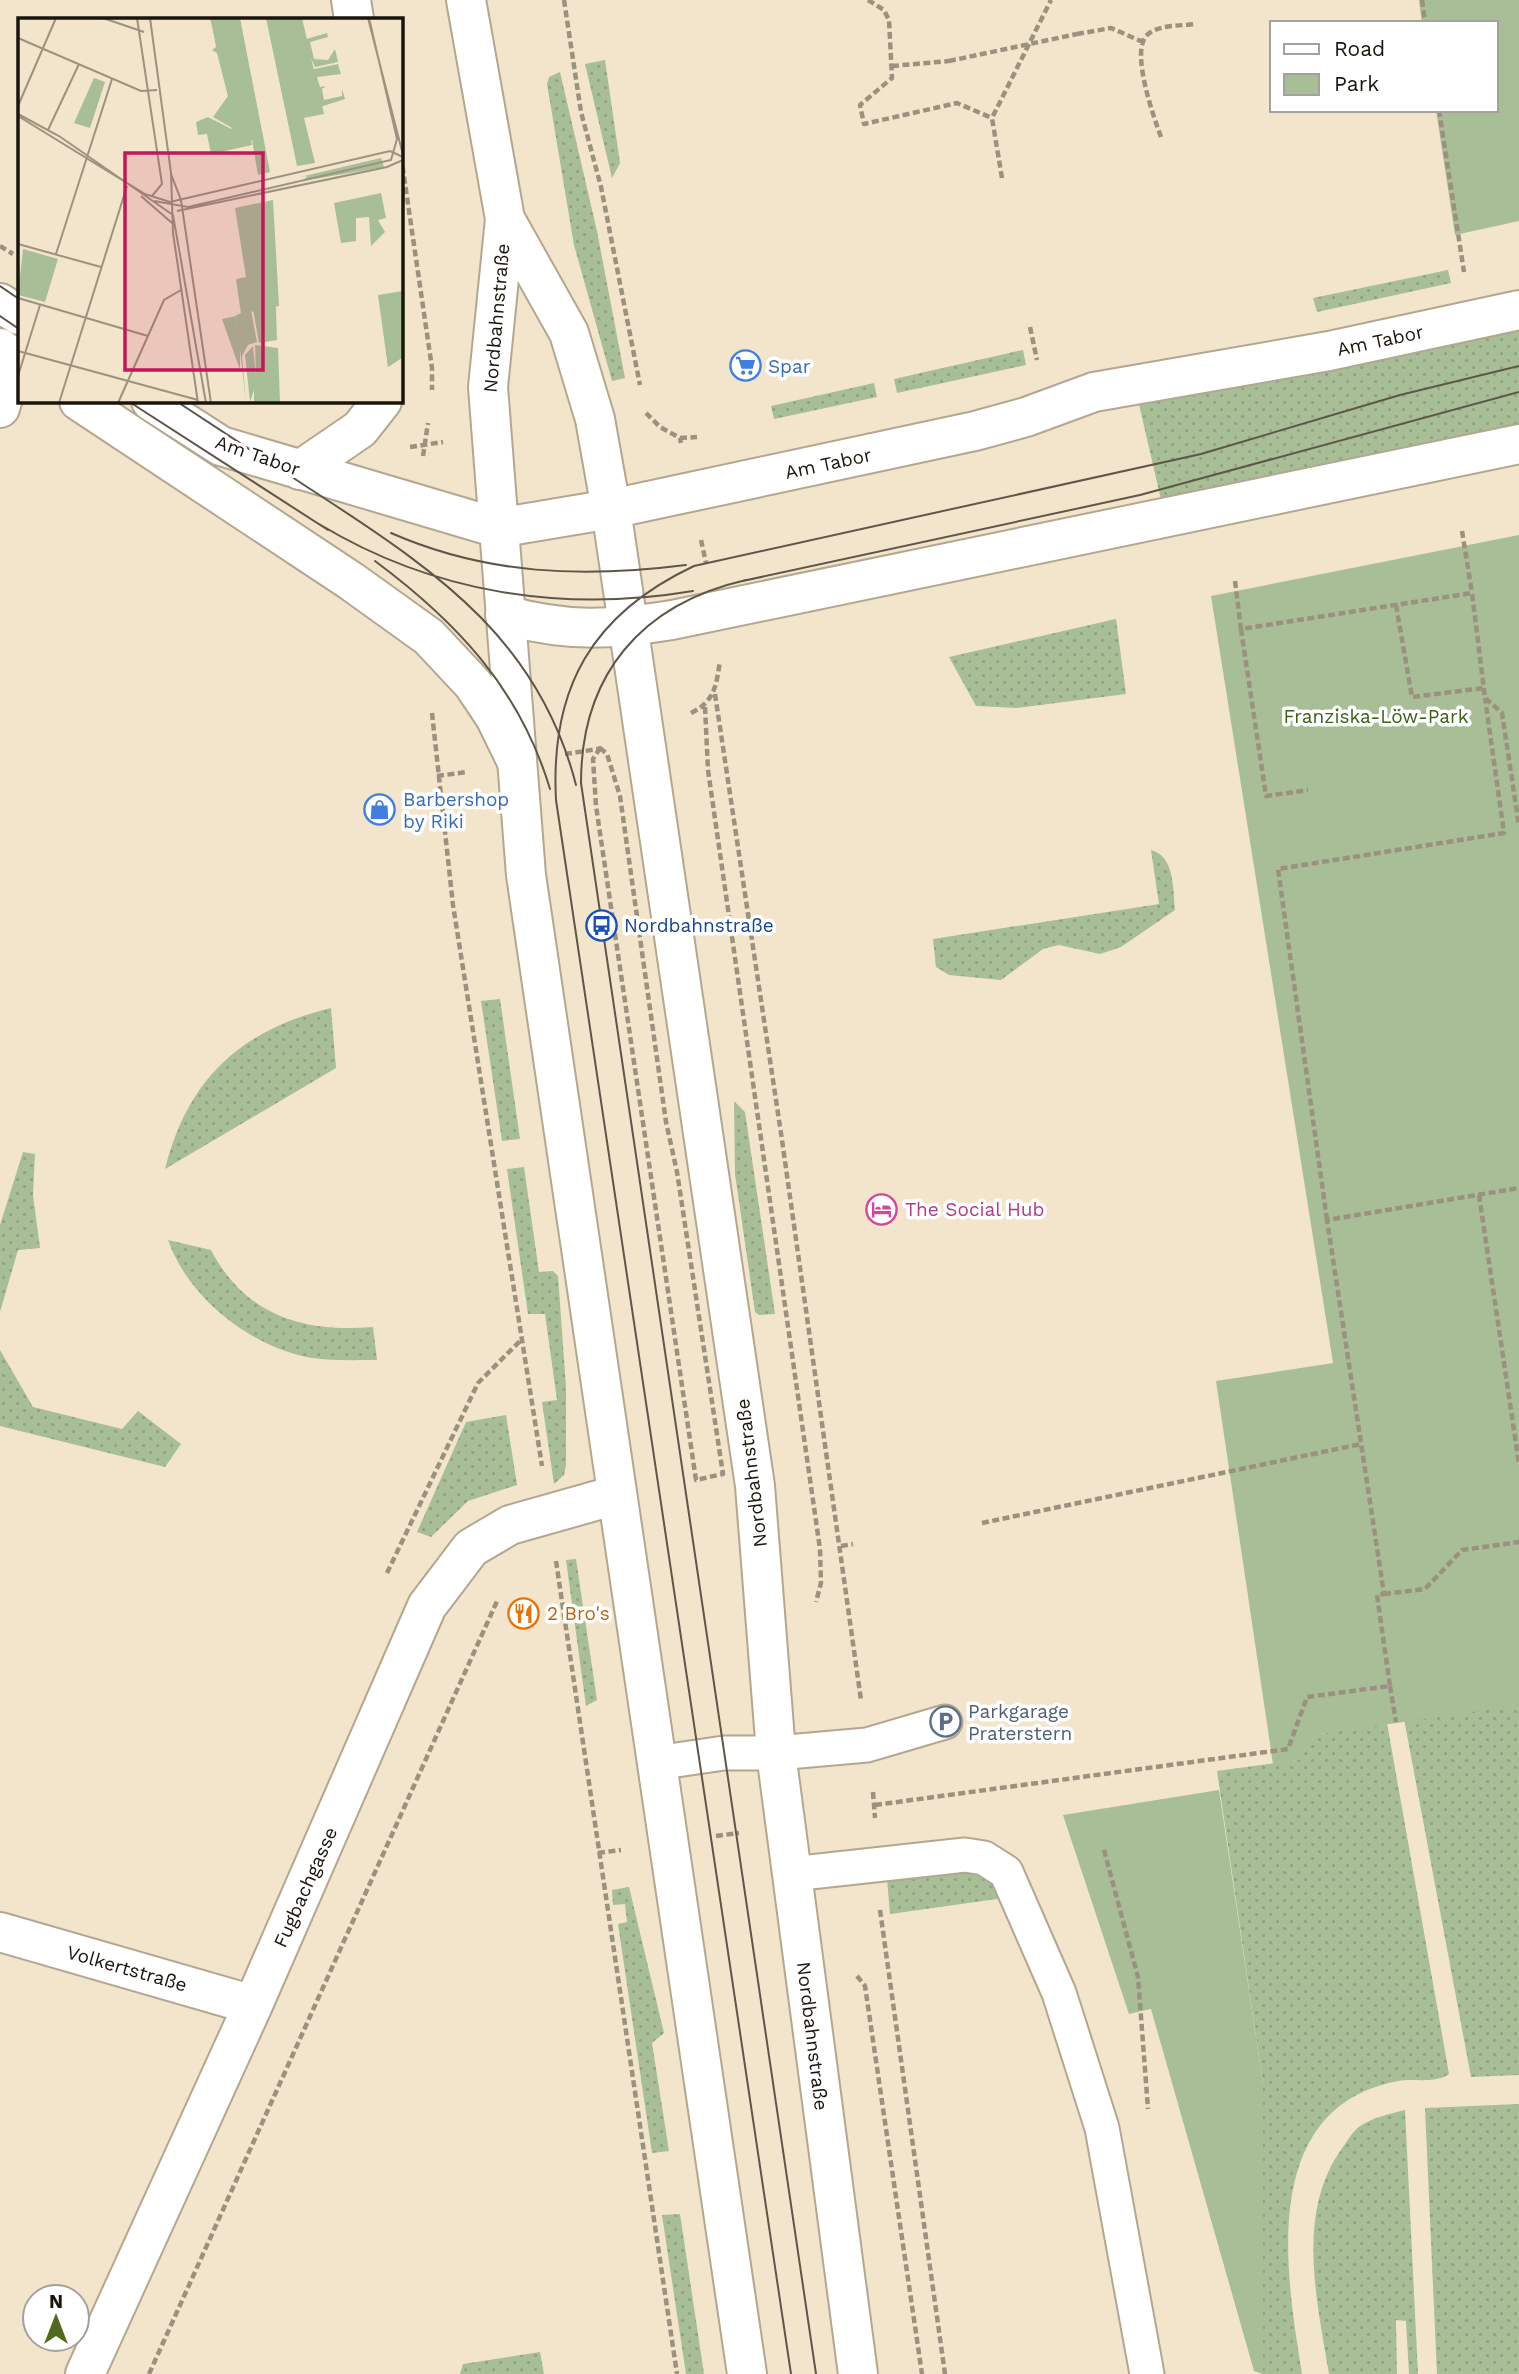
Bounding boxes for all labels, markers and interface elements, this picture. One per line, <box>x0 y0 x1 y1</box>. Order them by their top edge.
inset map <box>18 18 402 402</box>
legend <box>1270 21 1498 112</box>
text: Road <box>1334 36 1385 61</box>
text: Park <box>1334 71 1379 96</box>
street label: Nordbahnstraße <box>479 242 514 394</box>
street label: Am Tabor <box>1335 320 1426 361</box>
supermarket icon: Spar <box>728 349 762 383</box>
place label: Spar <box>768 355 811 378</box>
street label: Am Tabor <box>212 430 303 481</box>
street label: Am Tabor <box>783 443 874 484</box>
park label: Franziska-Löw-Park <box>1283 705 1469 728</box>
place label: Barbershop by Riki <box>403 788 509 833</box>
shop icon: Barbershop by Riki <box>363 793 397 827</box>
bus stop icon: Nordbahnstraße <box>584 908 618 942</box>
place label: Nordbahnstraße <box>624 914 774 937</box>
hotel icon: The Social Hub <box>865 1192 899 1226</box>
place label: The Social Hub <box>905 1198 1044 1221</box>
street label: Nordbahnstraße <box>731 1397 772 1549</box>
restaurant icon: 2 Bro's <box>507 1596 541 1630</box>
place label: 2 Bro's <box>547 1602 610 1625</box>
place label: Parkgarage Praterstern <box>968 1700 1072 1745</box>
parking icon: Parkgarage Praterstern <box>928 1705 962 1739</box>
street label: Fugbachgasse <box>269 1823 342 1951</box>
street label: Volkertstraße <box>64 1940 190 1997</box>
street label: Nordbahnstraße <box>792 1960 833 2112</box>
north arrow <box>21 2283 91 2353</box>
text: N <box>49 2290 63 2313</box>

